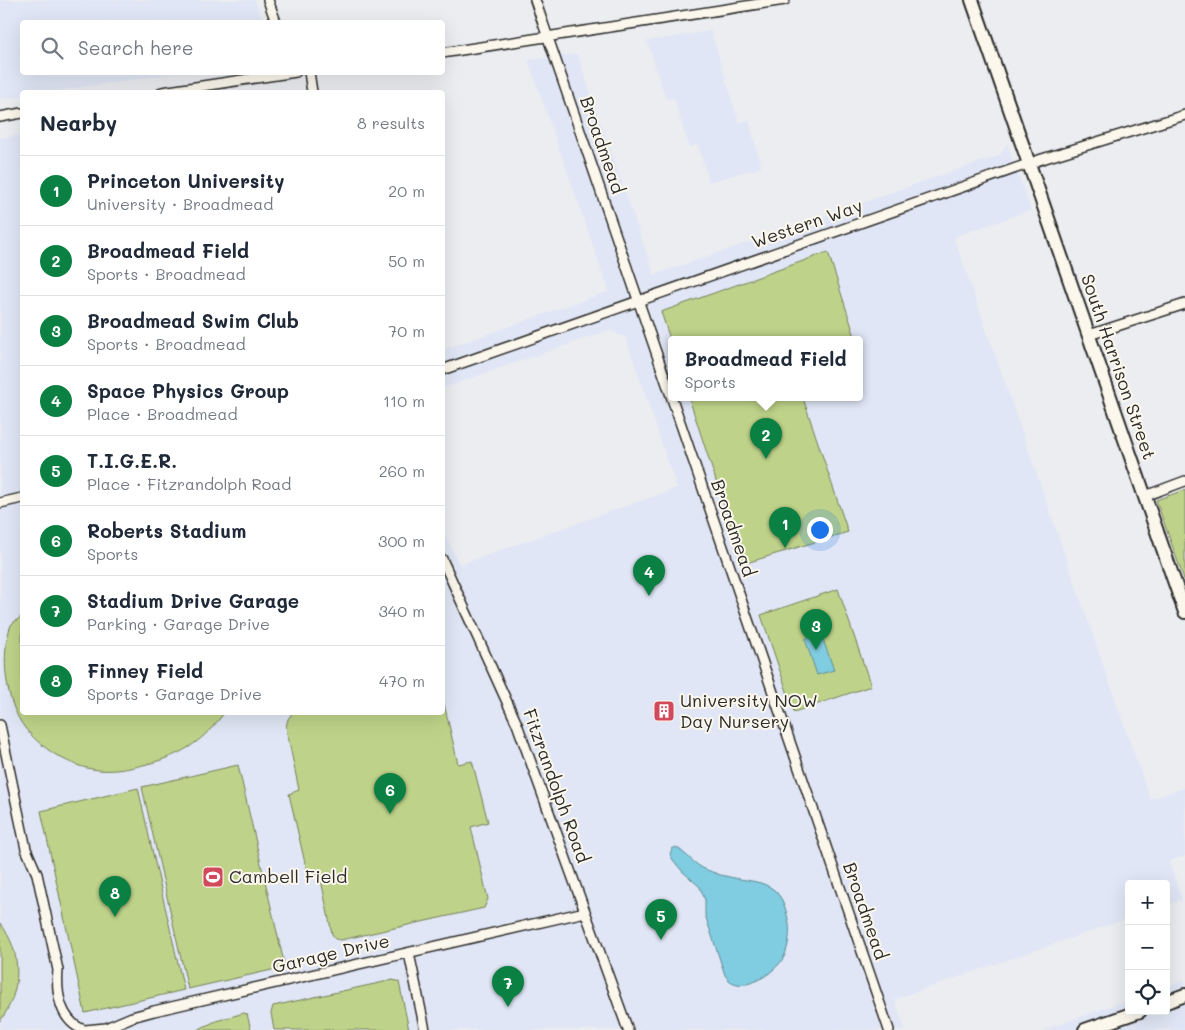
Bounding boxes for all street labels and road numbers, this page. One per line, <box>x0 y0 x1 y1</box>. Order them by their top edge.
street label: Broadmead <box>575 93 631 197</box>
street label: Western Way <box>748 193 865 253</box>
street label: South Harrison Street <box>1076 271 1162 463</box>
street label: Broadmead <box>706 476 762 580</box>
street label: Fitzrandolph Road <box>518 705 596 866</box>
street label: Broadmead <box>838 859 894 963</box>
street label: Garage Drive <box>270 928 392 978</box>

